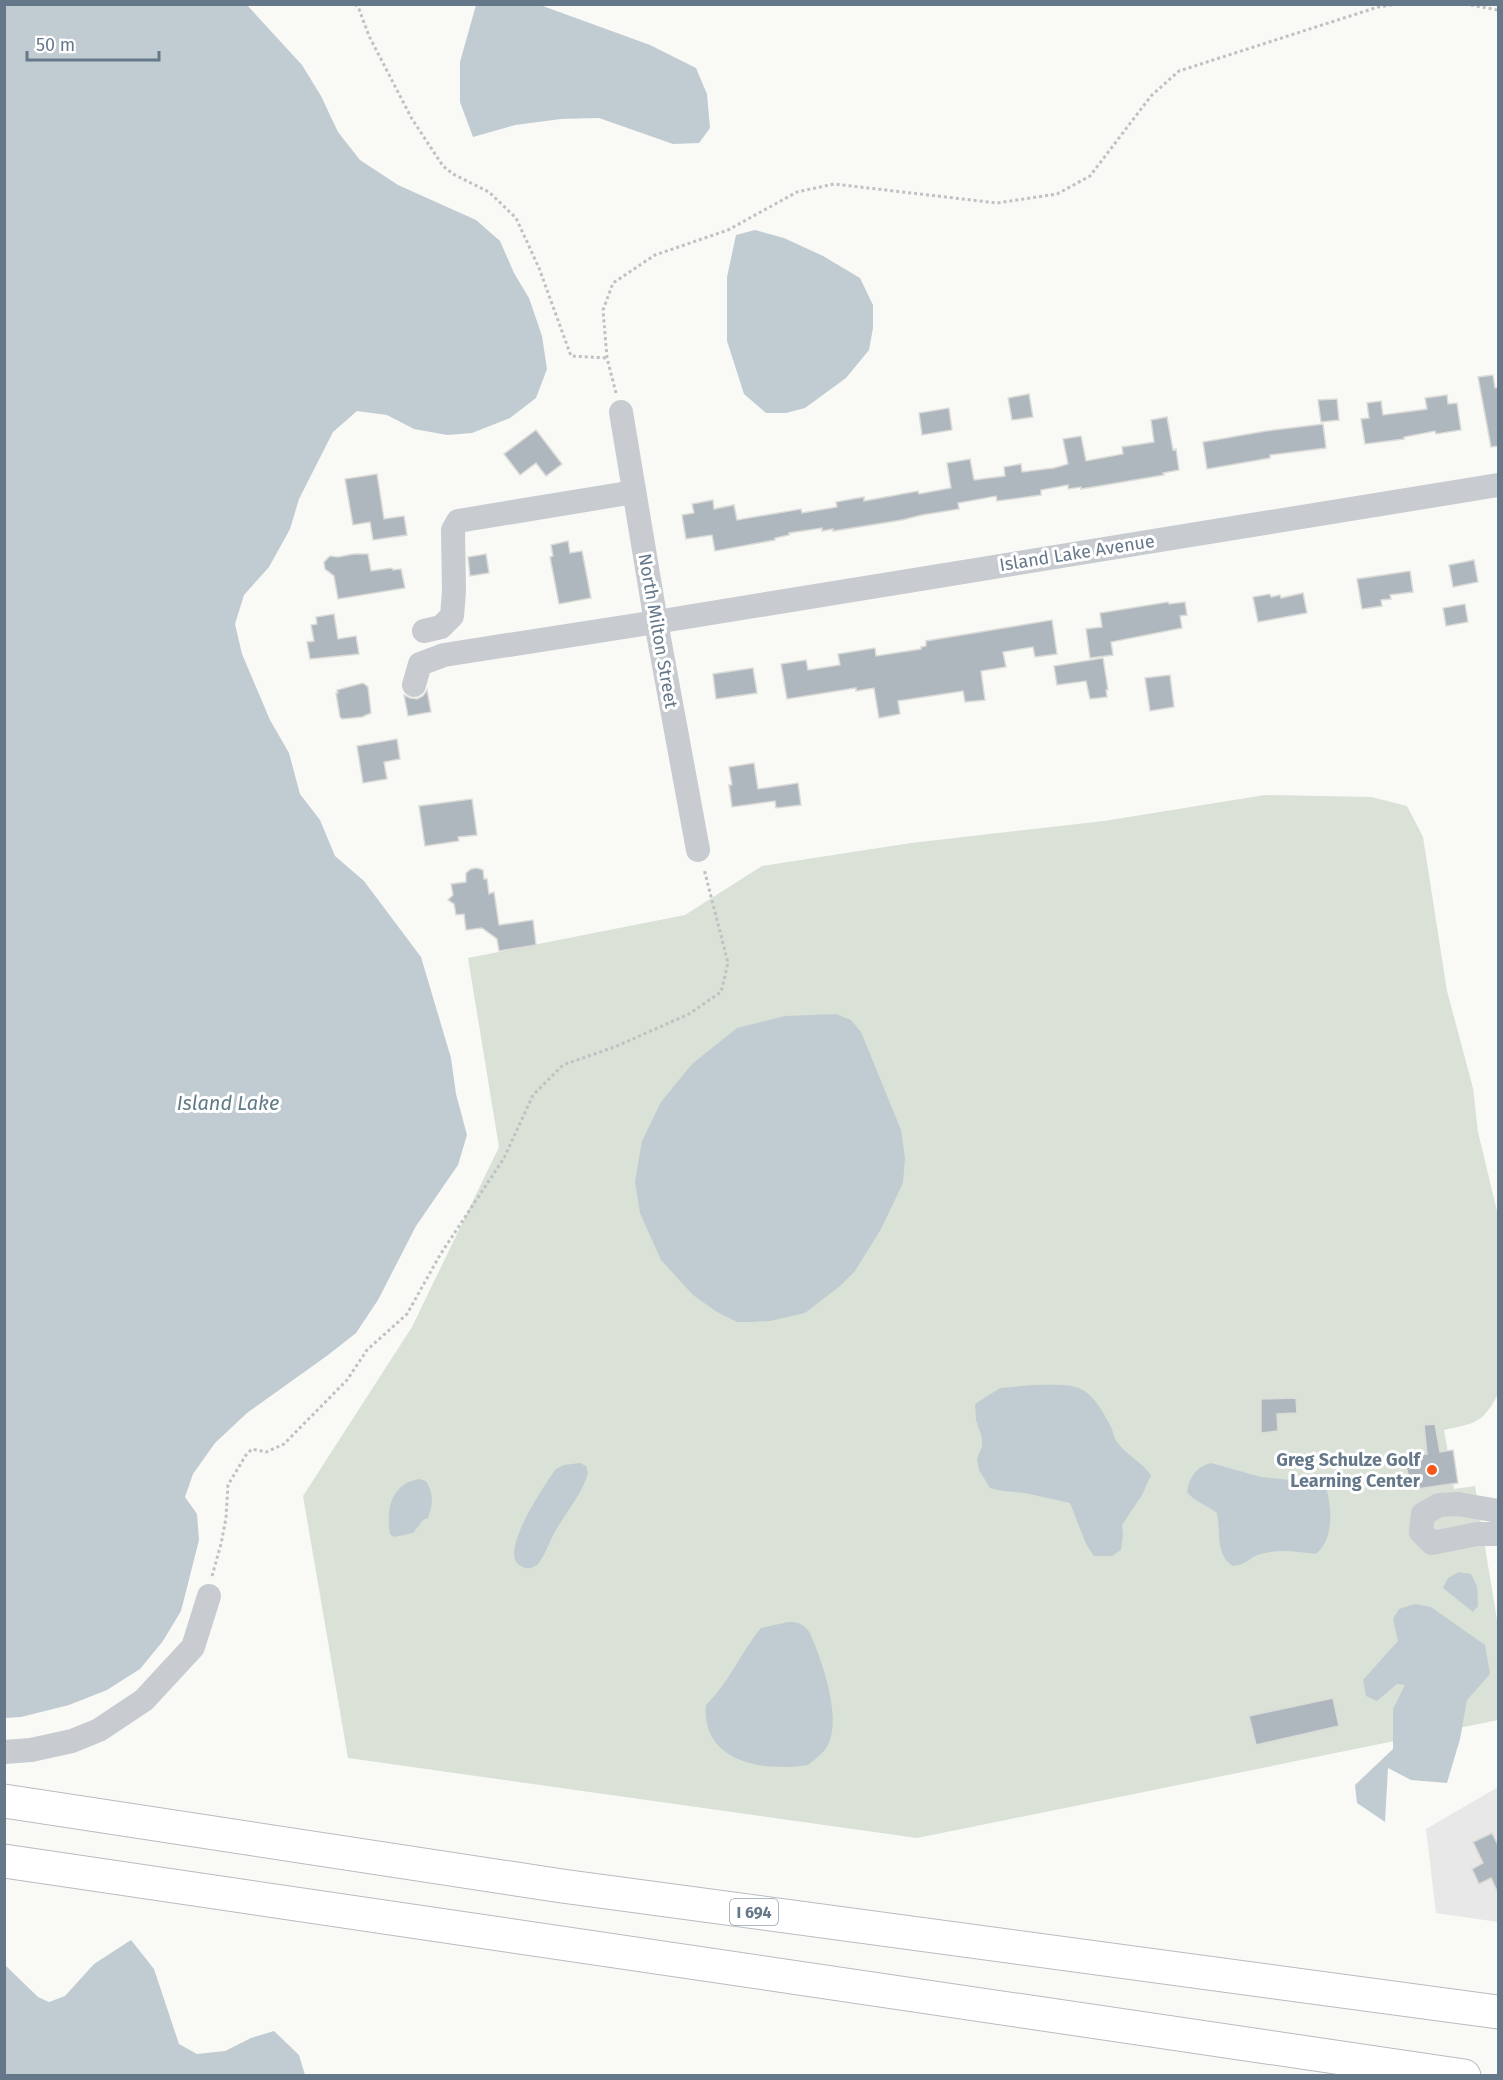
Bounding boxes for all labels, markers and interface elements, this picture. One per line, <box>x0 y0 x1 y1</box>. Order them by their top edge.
scale bar <box>27 24 159 62</box>
text: 50 m <box>36 34 75 56</box>
street label: Island Lake Avenue <box>998 530 1156 576</box>
street label: North Milton Street <box>634 552 683 711</box>
water label: Island Lake <box>177 1091 279 1115</box>
place label: Greg Schulze Golf Learning Center <box>1276 1449 1422 1492</box>
marker: Greg Schulze Golf Learning Center <box>1425 1463 1439 1477</box>
road number: I 694 <box>730 1899 778 1925</box>

